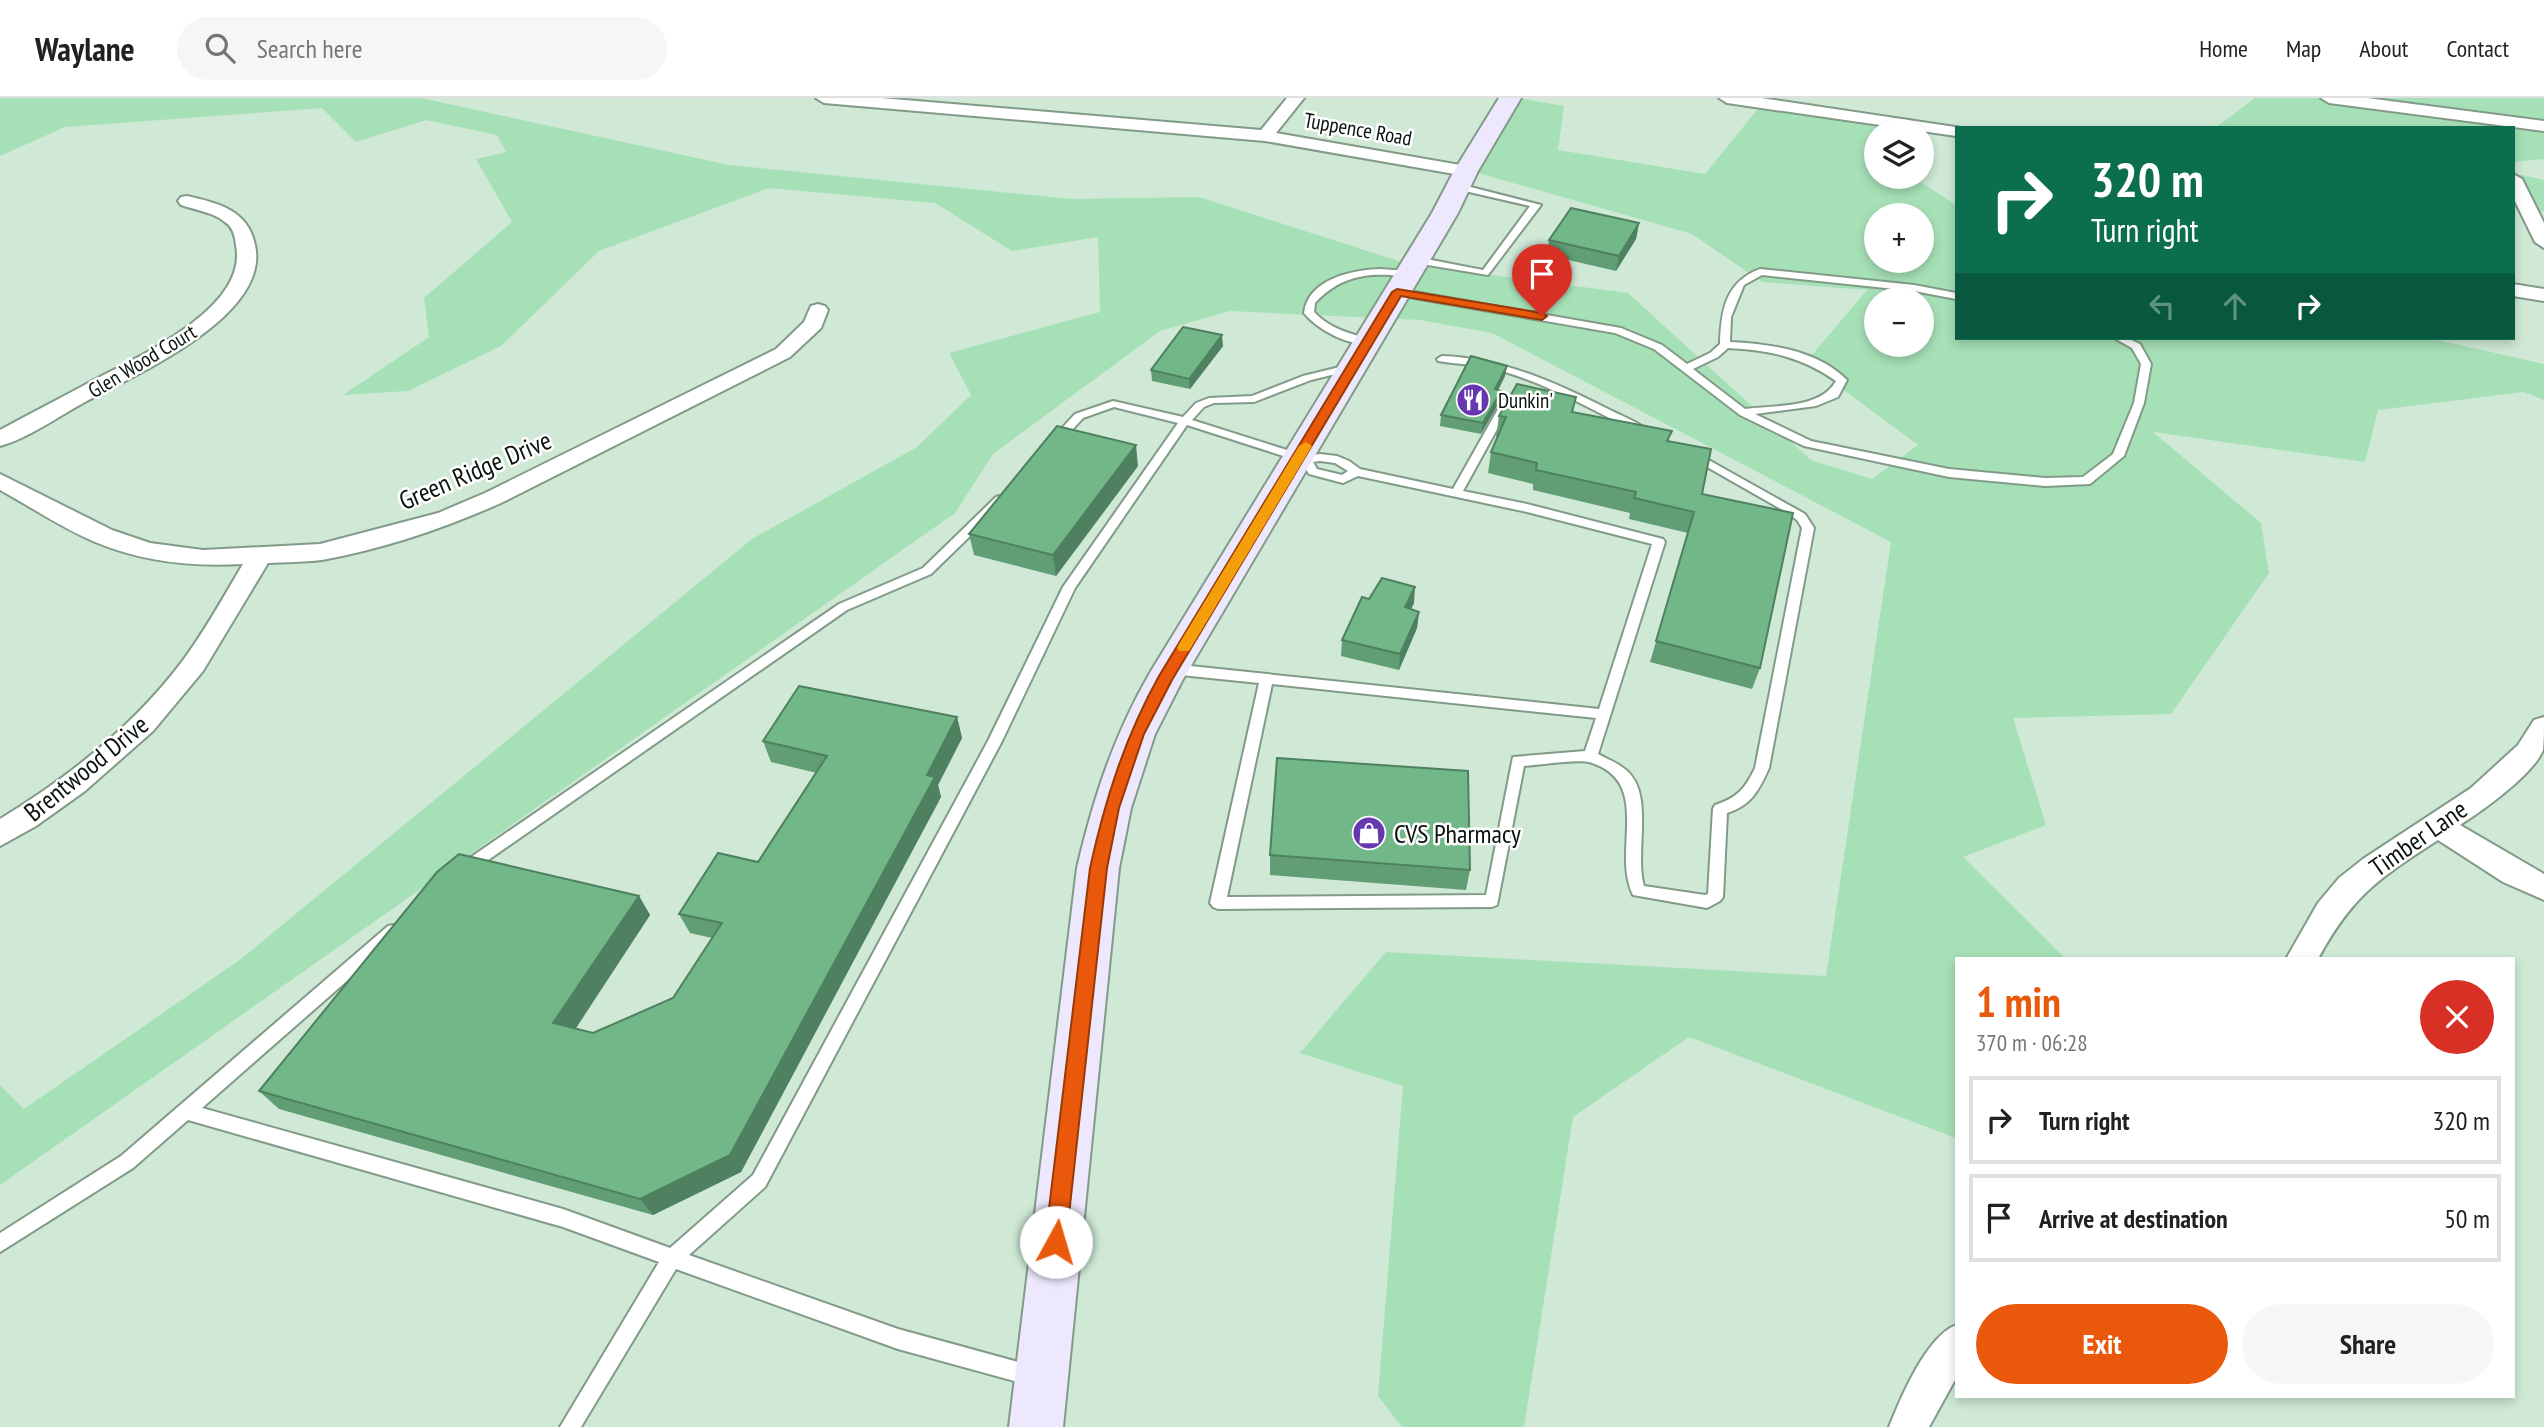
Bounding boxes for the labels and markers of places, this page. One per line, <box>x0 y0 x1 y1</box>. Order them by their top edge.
pin <box>1512 244 1572 316</box>
restaurant icon: Dunkin' <box>1454 381 1492 419</box>
place label: Dunkin' <box>1498 387 1553 414</box>
shop icon: CVS Pharmacy <box>1350 814 1388 852</box>
place label: CVS Pharmacy <box>1394 817 1521 850</box>

